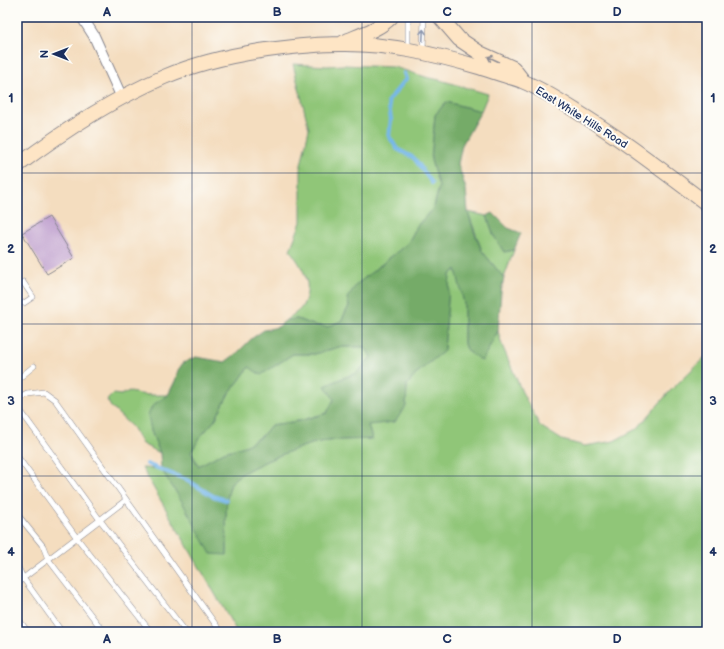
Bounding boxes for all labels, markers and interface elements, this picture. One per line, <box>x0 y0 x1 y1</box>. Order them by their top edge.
text: A <box>102 4 111 20</box>
text: B <box>272 4 282 20</box>
text: C <box>442 4 452 20</box>
text: D <box>612 4 622 20</box>
one-way arrow <box>420 29 427 42</box>
north arrow <box>34 34 74 74</box>
text: N <box>38 50 51 58</box>
one-way arrow <box>487 55 499 62</box>
street label: East White Hills Road <box>533 84 630 151</box>
text: 1 <box>8 90 14 106</box>
text: 1 <box>710 90 716 106</box>
text: 2 <box>7 241 15 257</box>
text: 2 <box>709 241 717 257</box>
text: 3 <box>7 393 15 409</box>
text: 3 <box>709 393 717 409</box>
text: 4 <box>7 544 15 560</box>
text: 4 <box>709 544 717 560</box>
text: A <box>102 631 111 647</box>
text: B <box>272 631 282 647</box>
text: C <box>442 631 452 647</box>
text: D <box>612 631 622 647</box>

